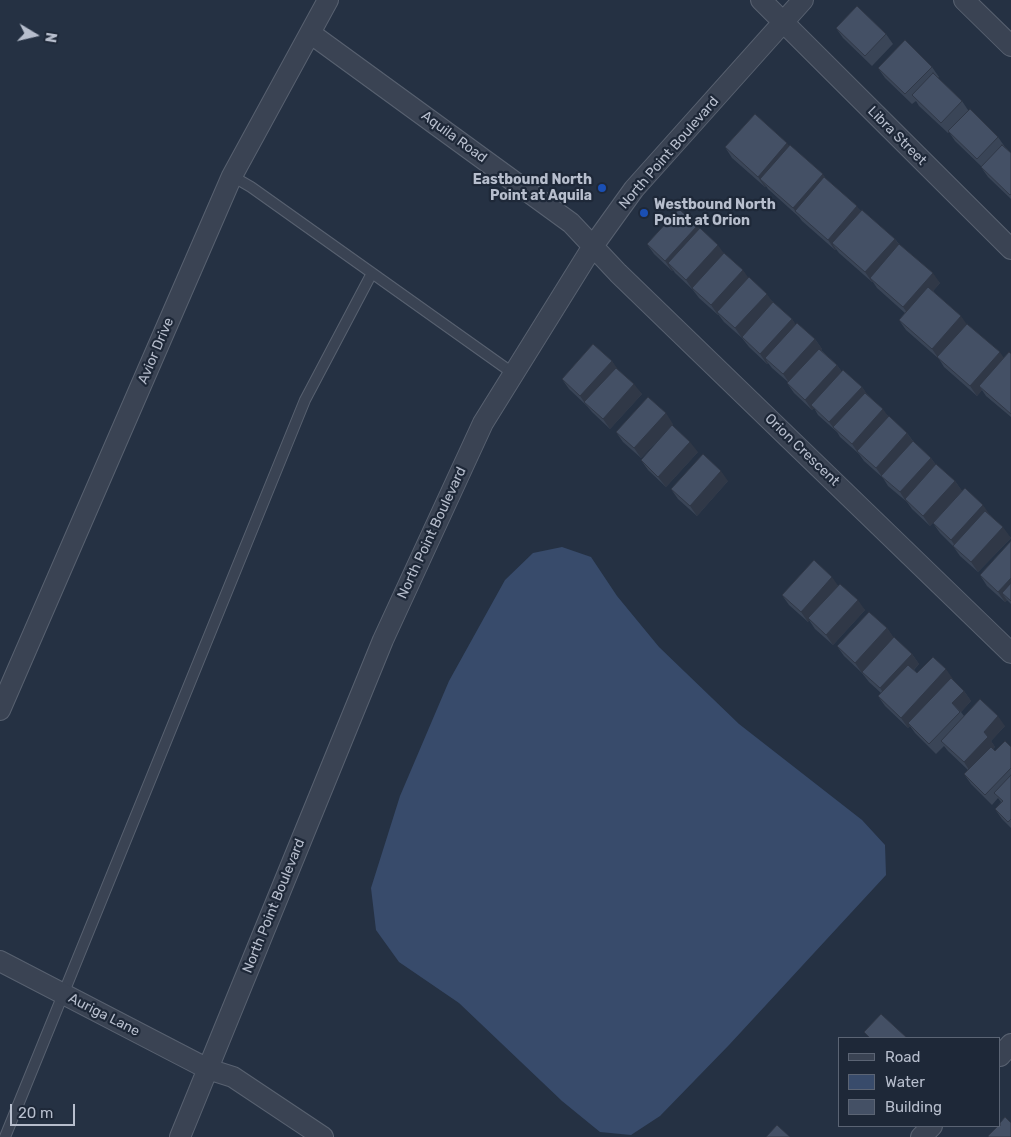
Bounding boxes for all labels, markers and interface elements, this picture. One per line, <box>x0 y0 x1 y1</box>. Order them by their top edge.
north arrow <box>10 10 60 60</box>
text: N <box>41 31 59 44</box>
street label: North Point Boulevard <box>616 93 722 213</box>
street label: Libra Street <box>864 103 930 169</box>
street label: Aquila Road <box>418 108 490 166</box>
place label: Eastbound North Point at Aquila <box>473 172 592 204</box>
marker: Eastbound North Point at Aquila <box>596 182 608 194</box>
place label: Westbound North Point at Orion <box>654 197 776 230</box>
marker: Westbound North Point at Orion <box>638 207 650 219</box>
street label: Avior Drive <box>134 315 178 387</box>
street label: Orion Crescent <box>761 410 843 490</box>
street label: North Point Boulevard <box>394 464 470 602</box>
street label: North Point Boulevard <box>239 836 309 976</box>
street label: Auriga Lane <box>65 990 143 1040</box>
legend <box>838 1037 1001 1127</box>
text: Road <box>885 1048 921 1066</box>
text: Water <box>885 1073 925 1091</box>
scale bar <box>12 1094 78 1126</box>
text: Building <box>885 1098 942 1116</box>
text: 20 m <box>18 1104 53 1122</box>

